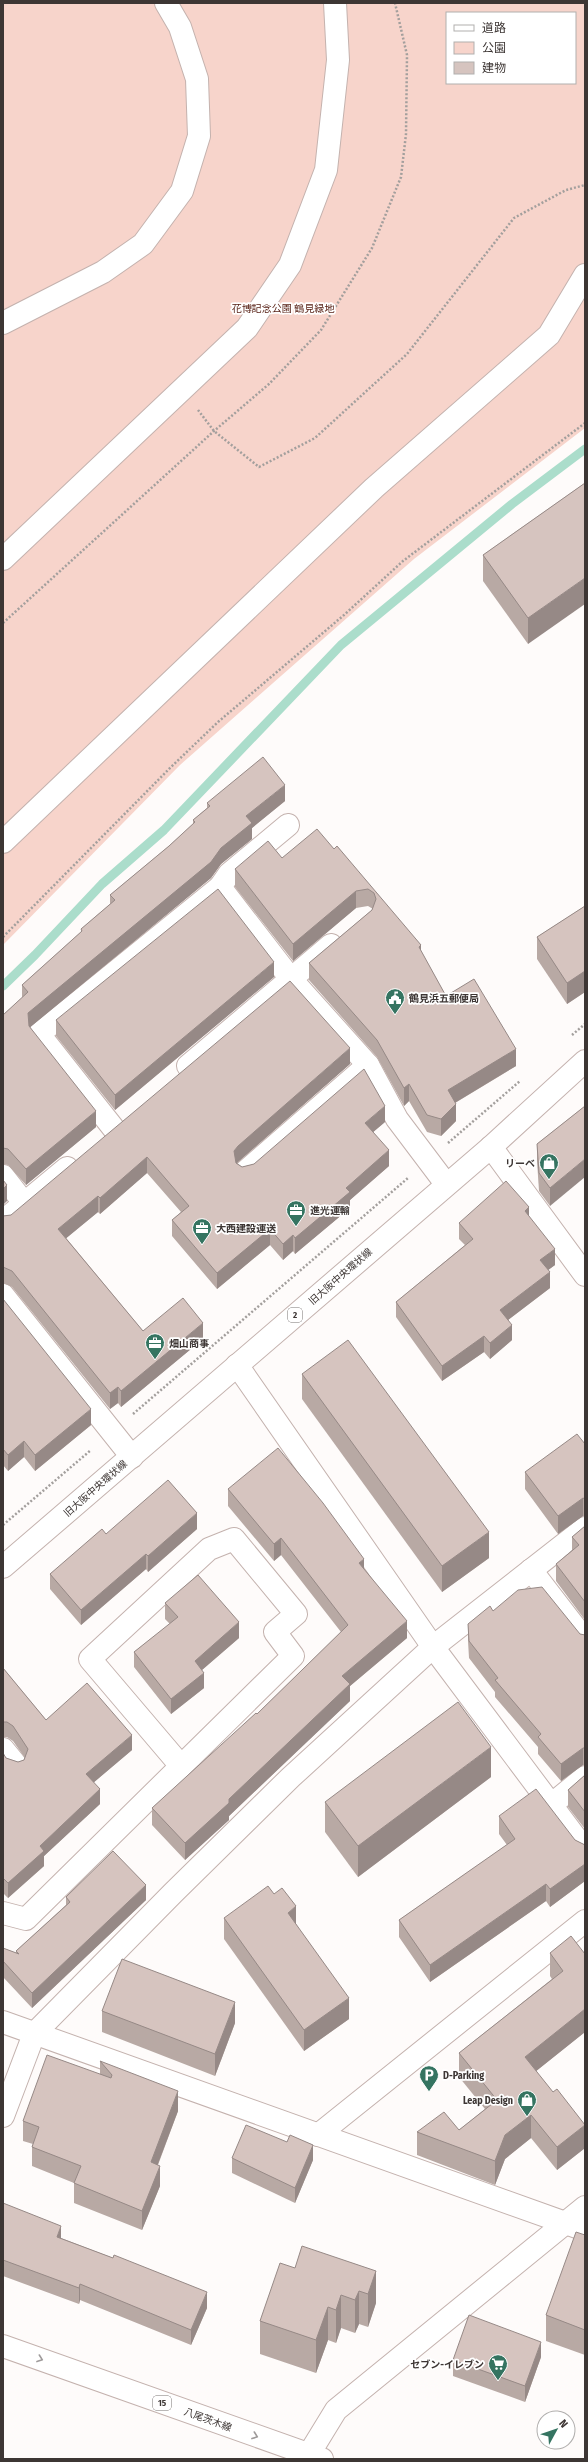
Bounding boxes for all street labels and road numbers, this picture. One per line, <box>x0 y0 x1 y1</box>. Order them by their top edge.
street label: 旧大阪中央環状線 <box>307 1246 375 1308</box>
road number: 2 <box>288 1308 302 1322</box>
street label: 旧大阪中央環状線 <box>62 1458 130 1520</box>
road number: 15 <box>153 2396 171 2410</box>
street label: 八尾茨木線 <box>182 2406 233 2434</box>

